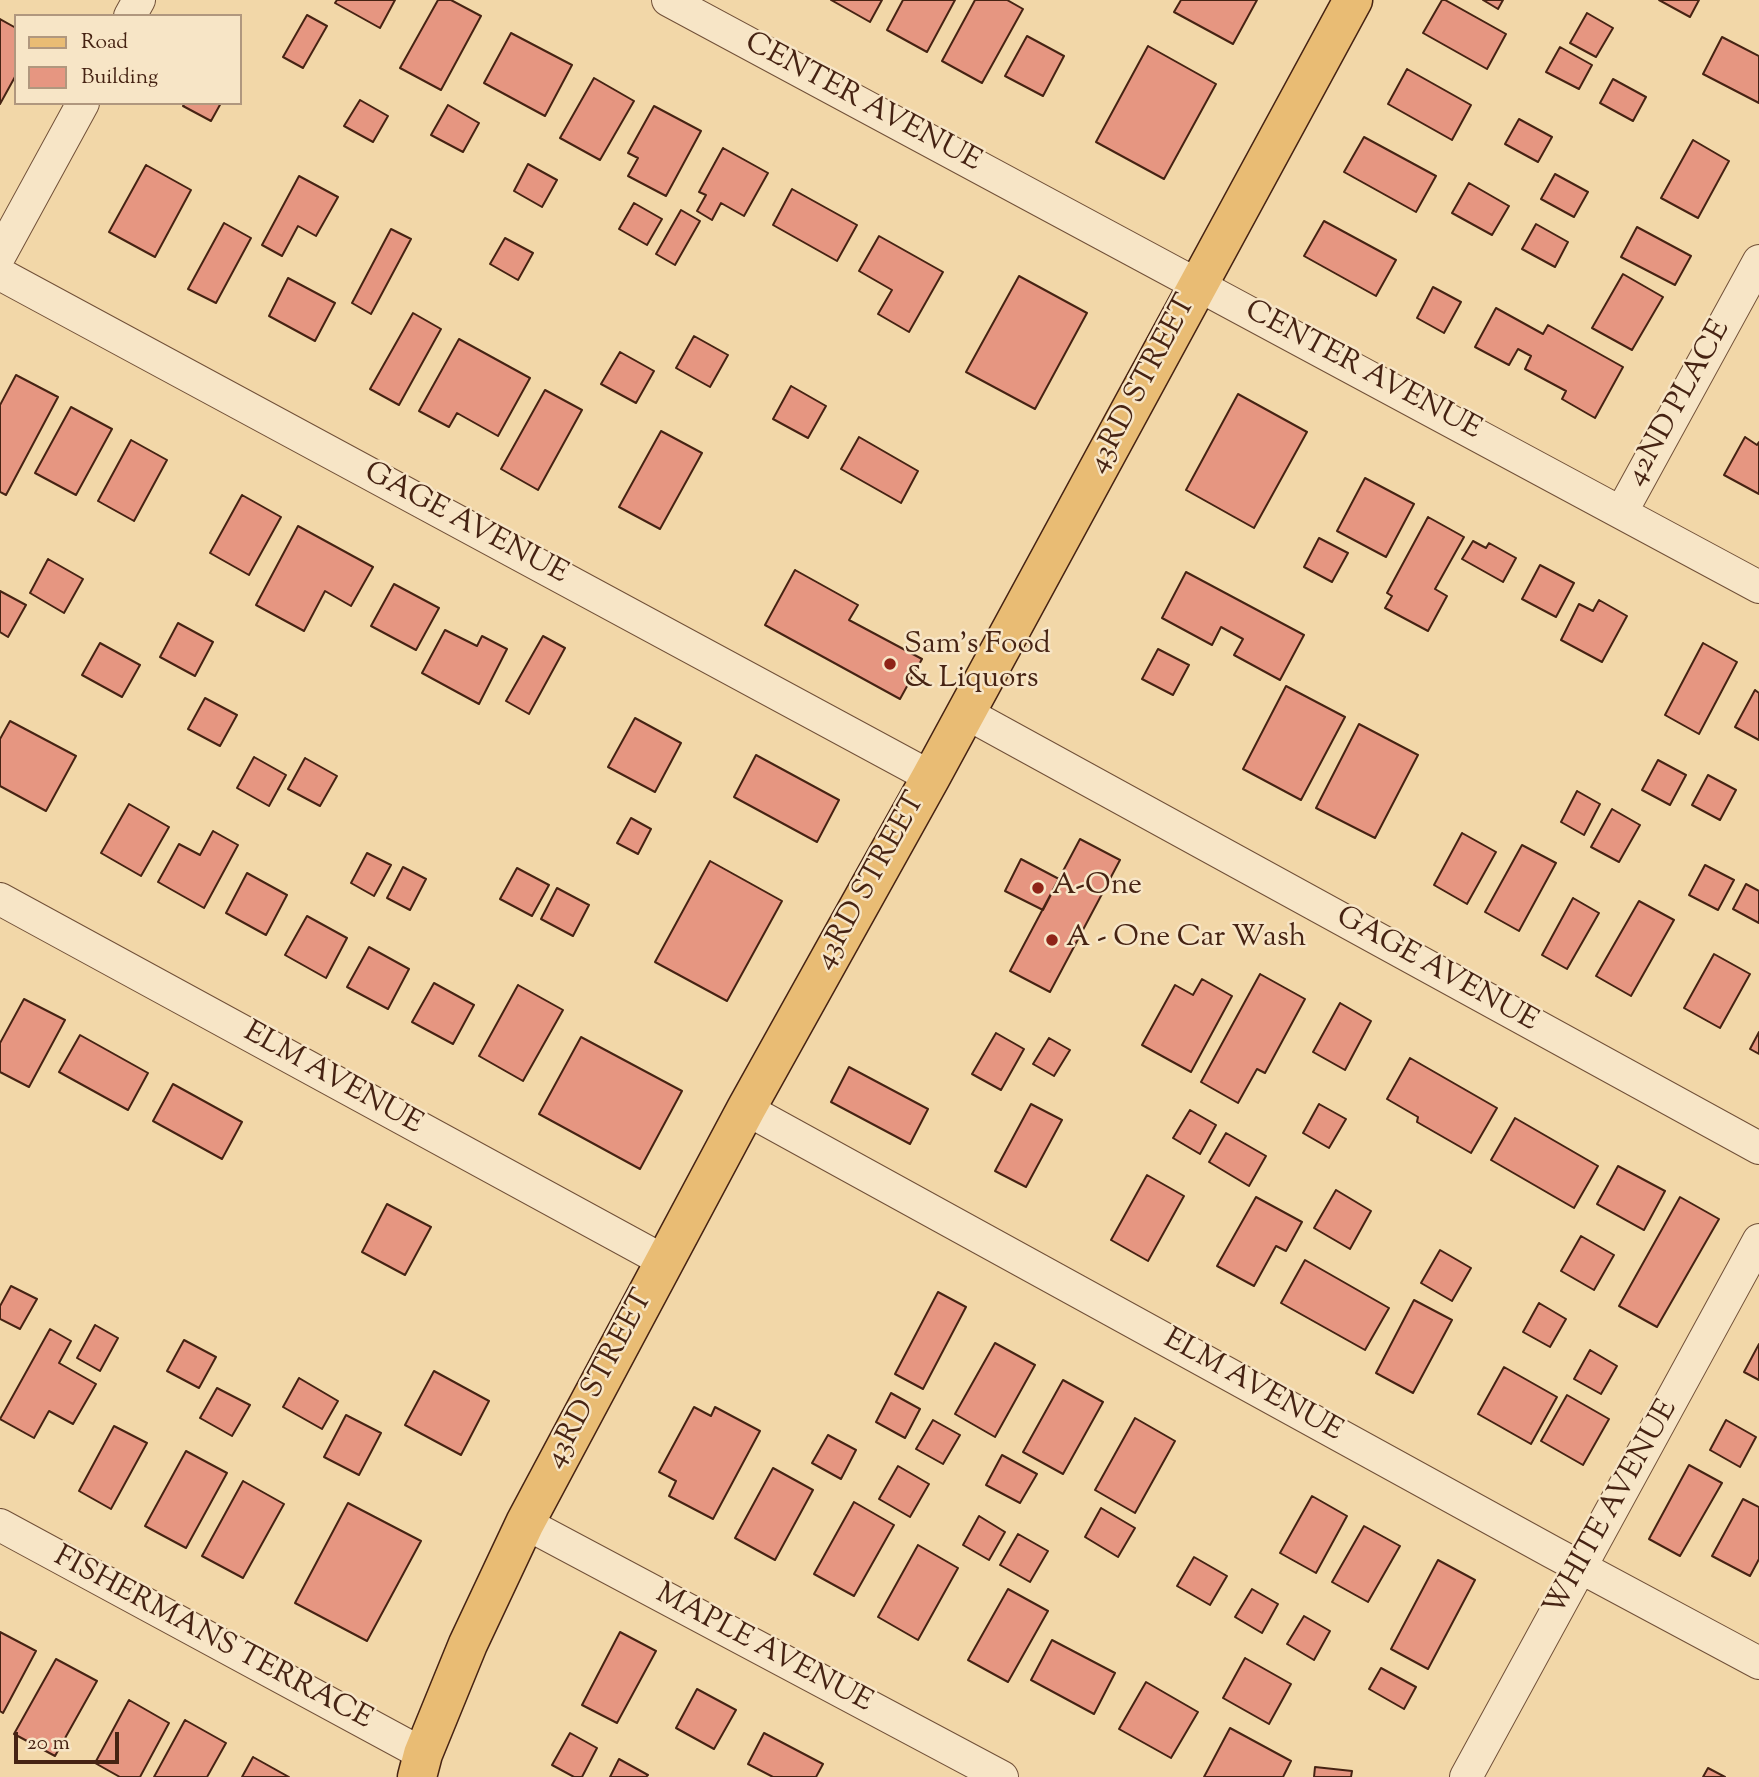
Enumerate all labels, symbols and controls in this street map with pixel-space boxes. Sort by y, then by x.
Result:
legend [14,14,242,105]
street label: CENTER AVENUE [738,27,986,181]
text: Road [81,28,128,58]
text: Building [81,63,158,93]
street label: 43RD STREET [1082,290,1206,480]
street label: CENTER AVENUE [1238,295,1486,449]
street label: 42ND PLACE [1620,315,1740,493]
street label: GAGE AVENUE [357,456,573,594]
place label: Sam's Food & Liquors [904,629,1051,700]
marker: Sam's Food & Liquors [882,656,898,672]
street label: 43RD STREET [809,787,935,977]
place label: A-One [1052,870,1142,906]
marker: A-One [1030,880,1046,896]
street label: GAGE AVENUE [1329,901,1543,1041]
place label: A - One Car Wash [1066,922,1306,958]
marker: A - One Car Wash [1044,932,1060,948]
street label: ELM AVENUE [236,1016,428,1144]
street label: 43RD STREET [539,1285,663,1475]
street label: ELM AVENUE [1156,1323,1348,1451]
street label: WHITE AVENUE [1539,1395,1687,1623]
street label: FISHERMANS TERRACE [47,1541,377,1739]
street label: MAPLE AVENUE [648,1578,878,1722]
scale bar [18,1718,122,1762]
text: 20 m [27,1729,70,1759]

